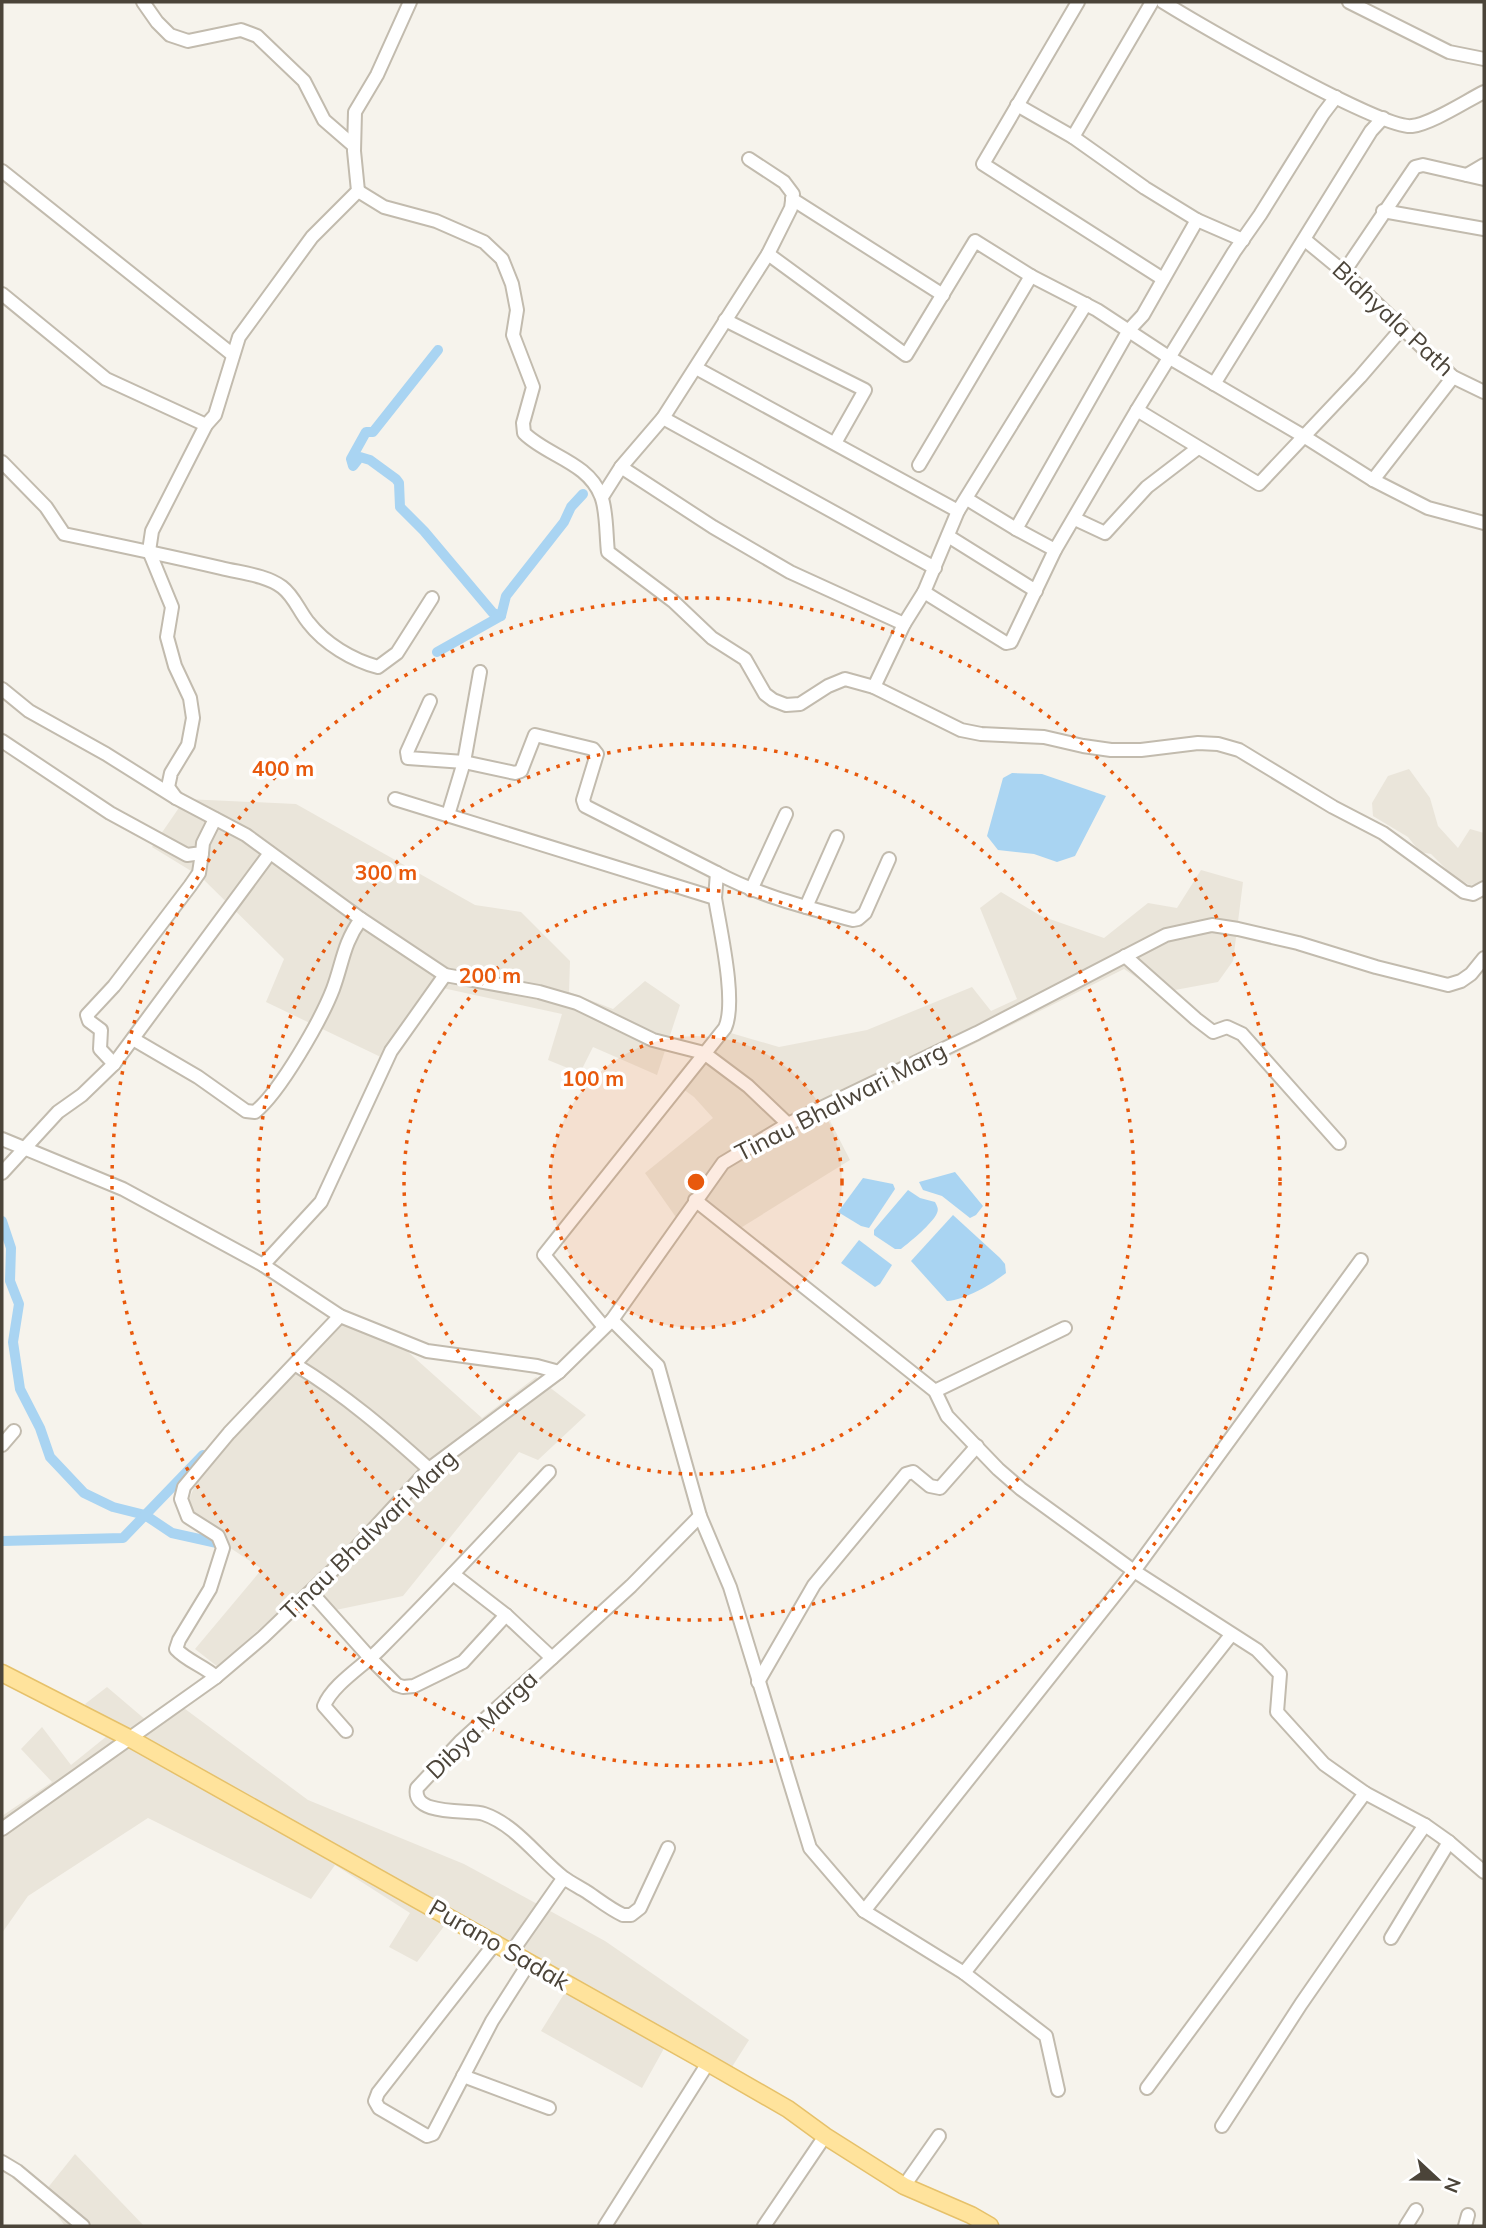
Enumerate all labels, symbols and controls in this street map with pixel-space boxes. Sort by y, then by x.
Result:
street label: Bidhyala Path [1327,254,1461,382]
text: 400 m [252,755,314,781]
text: 300 m [355,859,417,885]
text: 200 m [459,962,521,988]
street label: Tinau Bhalwari Marg [730,1035,951,1167]
text: 100 m [562,1065,624,1091]
centre of rings [684,1170,708,1194]
street label: Tinau Bhalwari Marg [274,1443,463,1626]
street label: Dibya Marga [419,1664,543,1785]
street label: Purano Sadak [424,1892,575,1997]
north arrow [1402,2144,1472,2214]
text: N [1439,2174,1467,2197]

